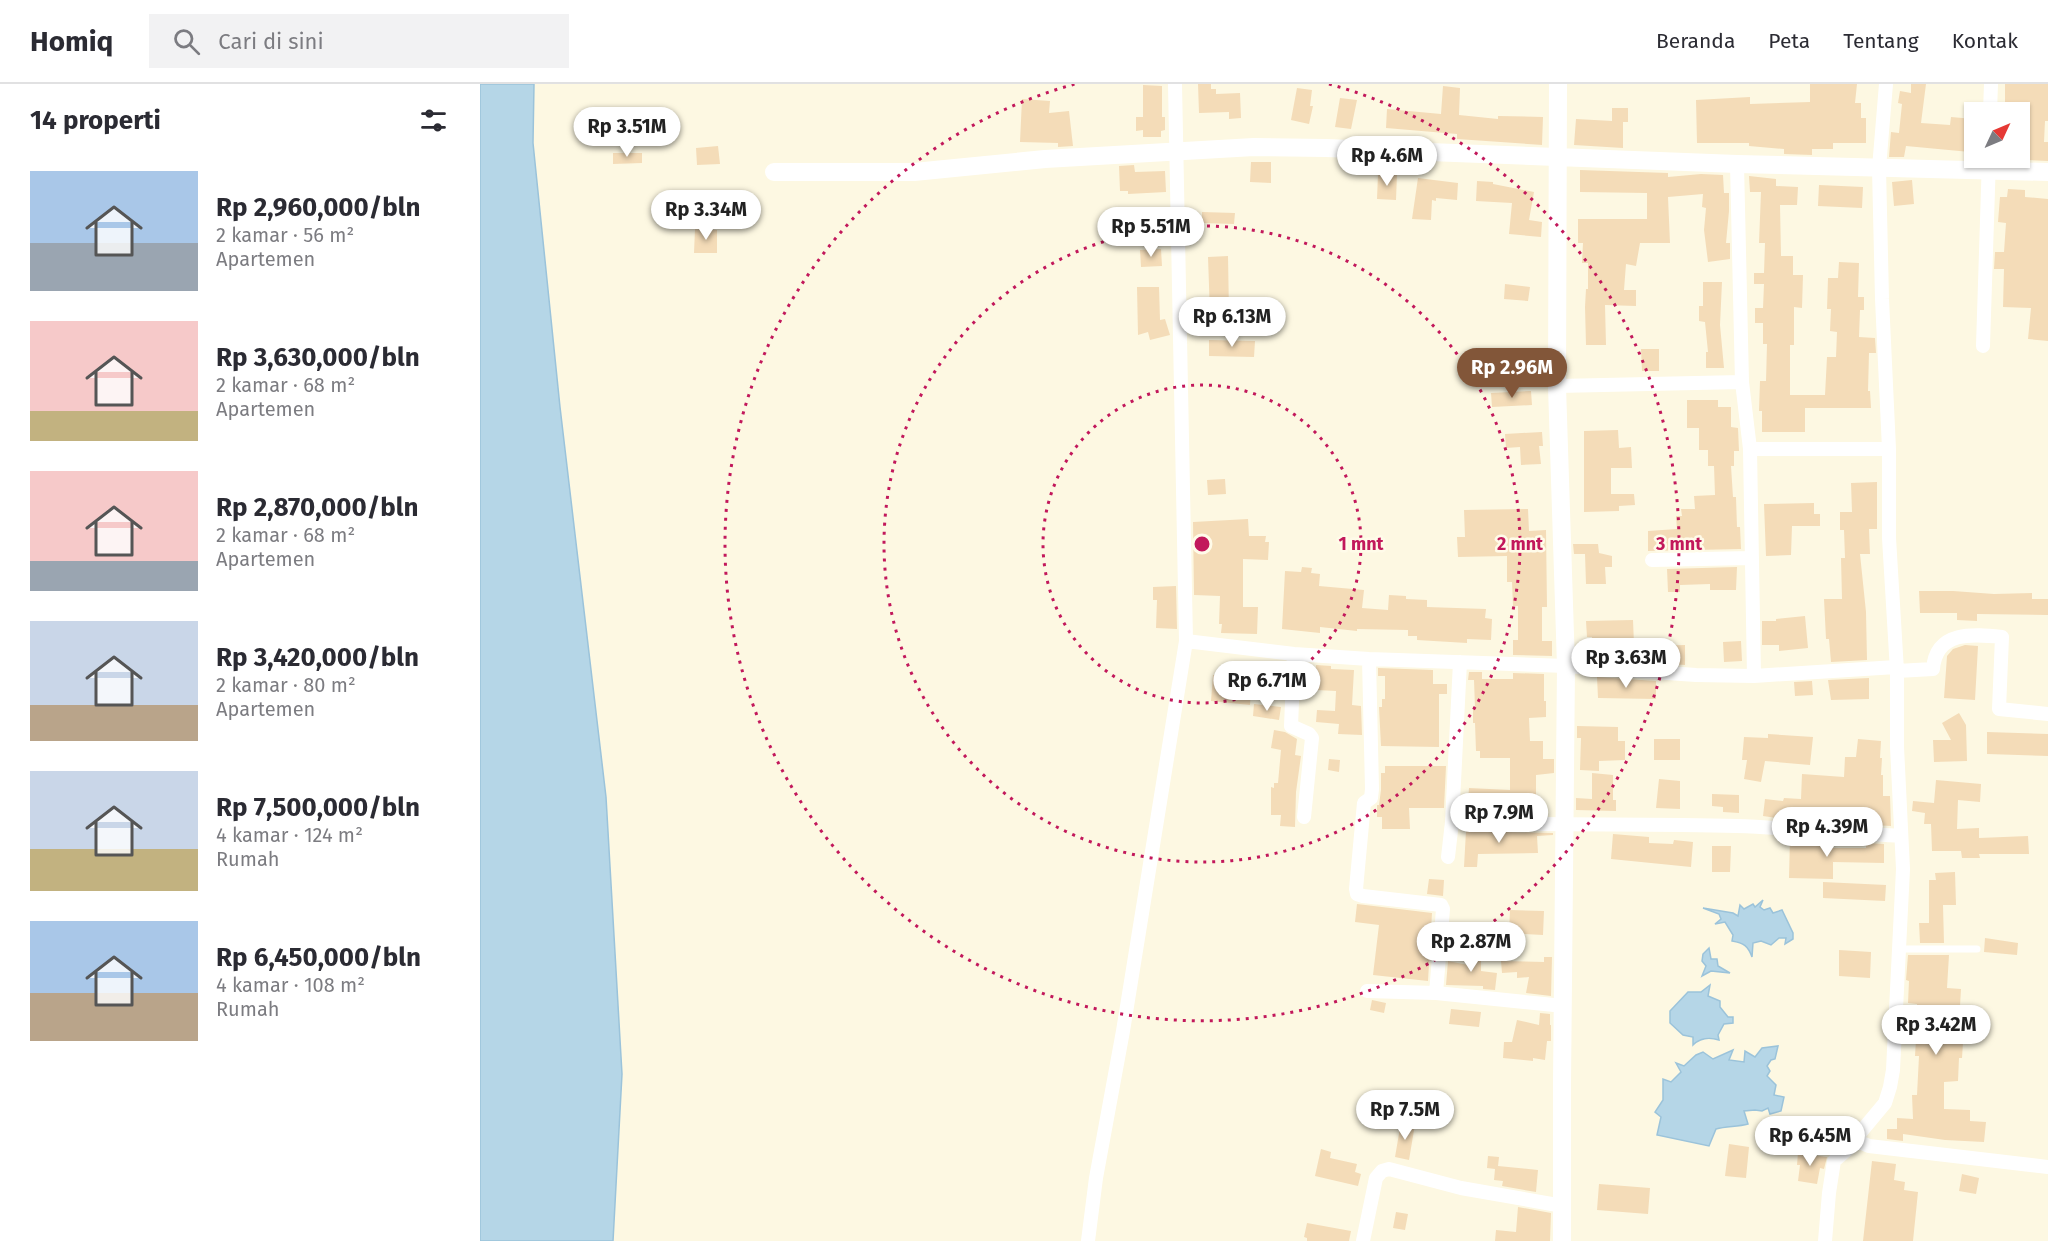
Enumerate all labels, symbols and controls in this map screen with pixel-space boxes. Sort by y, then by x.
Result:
search box [149,14,569,68]
text: Homiq [30,25,113,58]
icon: search [170,25,203,58]
text: Cari di sini [218,28,324,55]
text: Beranda [1656,28,1735,54]
text: Peta [1768,28,1810,54]
text: Tentang [1843,28,1919,54]
text: Kontak [1952,28,2018,54]
north arrow [1964,102,2030,168]
map controls [1964,102,2030,168]
icon: filters [417,104,450,137]
text: 14 properti [30,105,161,136]
pin: Rp 3.51M [565,107,689,158]
text: Rp 3.51M [588,114,667,138]
pin: Rp 4.6M [1332,136,1442,187]
text: Rp 4.6M [1351,143,1423,167]
pin: Rp 3.34M [644,190,768,241]
text: Rp 2,960,000/bln [216,192,421,223]
icon: home [78,195,150,267]
text: Rp 3.34M [665,197,747,221]
pin: Rp 5.51M [1089,207,1213,258]
text: Rp 5.51M [1111,214,1191,238]
text: 2 kamar · 56 m² [216,223,354,247]
text: Apartemen [216,247,315,271]
pin: Rp 6.13M [1170,297,1294,348]
text: Rp 6.13M [1193,304,1271,328]
text: Rp 3,630,000/bln [216,342,420,373]
icon: home [78,345,150,417]
pin: Rp 2.96M [1450,348,1574,399]
text: Rp 2.96M [1471,355,1553,379]
text: 2 kamar · 68 m² [216,373,355,397]
text: Apartemen [216,397,315,421]
text: Rp 2,870,000/bln [216,492,419,523]
icon: home [78,495,150,567]
text: 2 kamar · 68 m² [216,523,355,547]
text: 1 mnt [1338,533,1385,555]
text: 2 mnt [1497,533,1544,555]
text: 3 mnt [1655,533,1703,555]
centre of rings [1192,534,1212,554]
text: Apartemen [216,547,315,571]
pin: Rp 3.63M [1564,638,1688,689]
text: Rp 3,420,000/bln [216,642,419,673]
icon: home [78,645,150,717]
text: Rp 3.63M [1585,645,1667,669]
pin: Rp 6.71M [1205,661,1329,712]
text: Rp 6.71M [1227,668,1307,692]
text: 2 kamar · 80 m² [216,673,356,697]
text: Apartemen [216,697,315,721]
text: Rp 7,500,000/bln [216,792,420,823]
pin: Rp 7.9M [1444,793,1554,844]
icon: home [78,795,150,867]
text: Rp 7.9M [1464,800,1534,824]
pin: Rp 4.39M [1765,807,1889,858]
text: Rp 4.39M [1786,814,1868,838]
text: 4 kamar · 124 m² [216,823,363,847]
text: Rumah [216,847,279,871]
pin: Rp 2.87M [1409,922,1533,973]
text: Rp 2.87M [1431,929,1511,953]
text: Rp 6,450,000/bln [216,942,421,973]
icon: home [78,945,150,1017]
text: 4 kamar · 108 m² [216,973,365,997]
text: Rumah [216,997,279,1021]
pin: Rp 3.42M [1874,1005,1998,1056]
text: Rp 3.42M [1896,1012,1976,1036]
pin: Rp 7.5M [1350,1090,1460,1141]
text: Rp 7.5M [1370,1097,1440,1121]
pin: Rp 6.45M [1748,1116,1872,1167]
text: Rp 6.45M [1769,1123,1851,1147]

